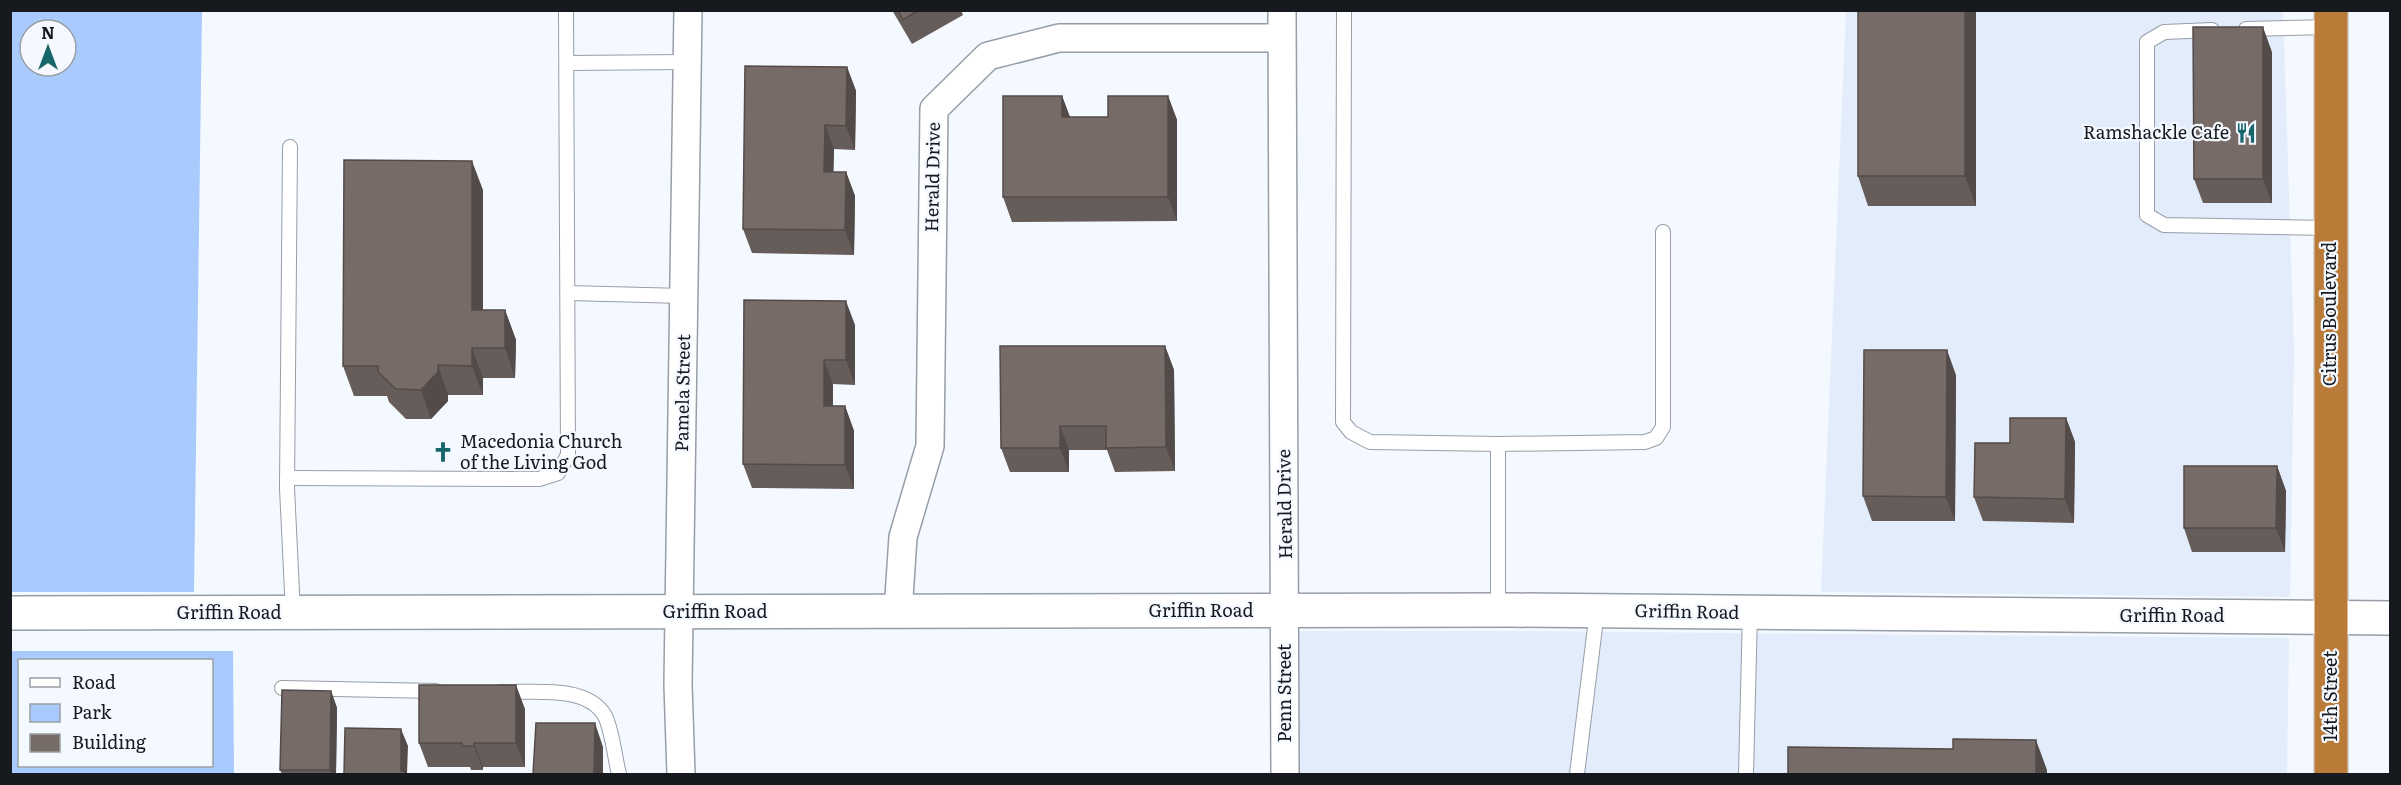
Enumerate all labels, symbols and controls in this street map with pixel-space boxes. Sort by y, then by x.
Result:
north arrow [18,18,78,78]
text: N [41,20,55,44]
place label: Ramshackle Cafe [2083,118,2229,145]
restaurant icon: Ramshackle Cafe [2234,121,2258,145]
street label: Herald Drive [917,122,946,232]
street label: Citrus Boulevard [2315,242,2342,386]
street label: Pamela Street [667,333,696,452]
place label: Macedonia Church of the Living God [460,427,622,475]
church icon: Macedonia Church of the Living God [431,440,455,464]
street label: Herald Drive [1269,449,1298,559]
street label: Griffin Road [1149,596,1253,623]
street label: Griffin Road [1634,596,1740,625]
street label: Griffin Road [663,597,767,624]
street label: Griffin Road [177,598,281,625]
street label: Griffin Road [2120,601,2224,628]
street label: Penn Street [1270,643,1297,742]
street label: 14th Street [2316,650,2343,741]
legend [18,659,213,767]
text: Road [72,668,116,695]
text: Park [72,698,113,725]
text: Building [72,728,147,755]

